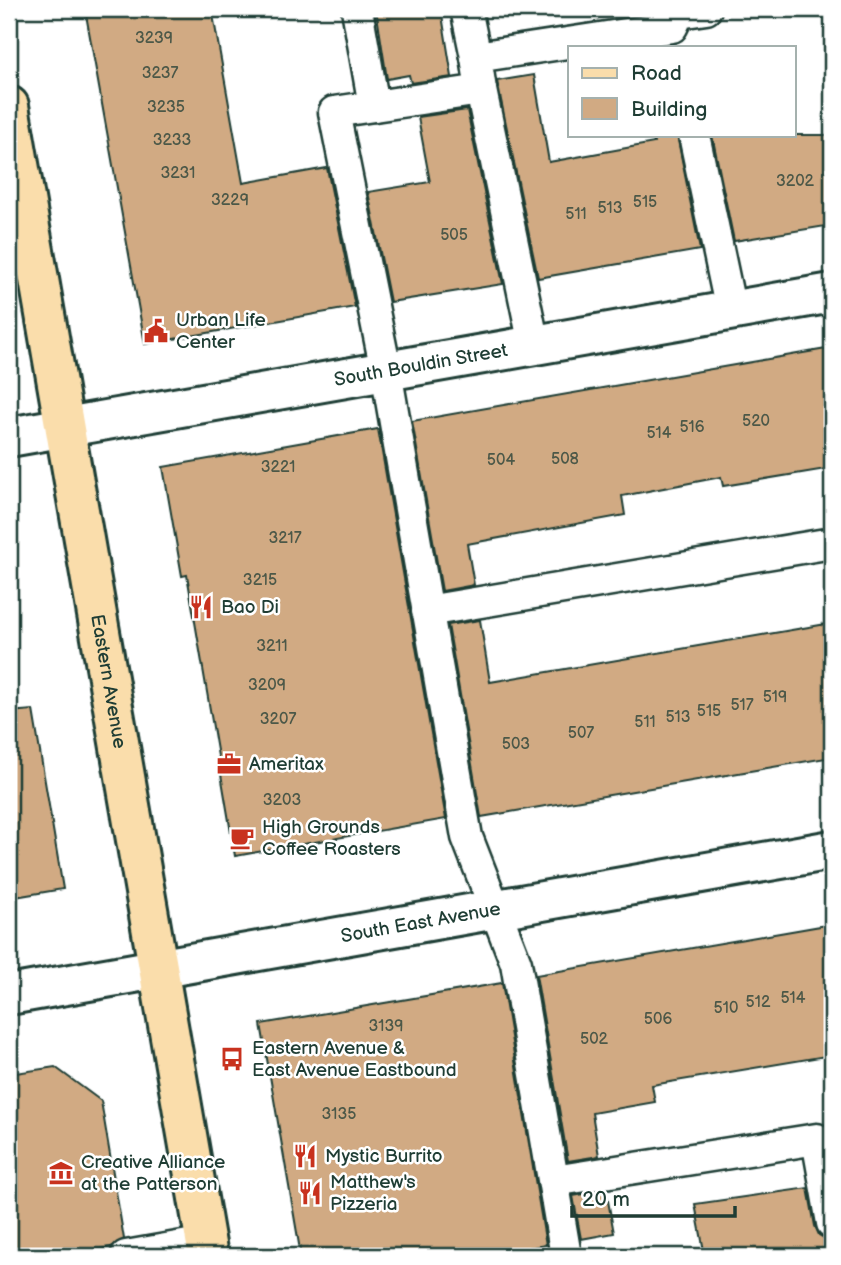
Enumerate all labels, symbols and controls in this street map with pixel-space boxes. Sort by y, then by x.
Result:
house number: 3239 [135,29,173,48]
legend [568,46,796,136]
text: Road [631,61,682,86]
house number: 3237 [142,64,178,83]
text: Building [631,97,707,122]
house number: 3235 [147,98,185,117]
house number: 3233 [153,131,191,150]
house number: 3231 [161,164,196,183]
house number: 3202 [776,172,815,191]
house number: 3229 [211,191,249,210]
house number: 515 [633,193,657,212]
house number: 513 [597,199,623,218]
house number: 511 [565,205,587,224]
house number: 505 [440,226,468,245]
place label: Urban Life Center [176,309,266,354]
public building icon: Urban Life Center [142,317,170,345]
street label: South Bouldin Street [332,338,509,391]
house number: 520 [742,412,770,431]
house number: 516 [679,418,705,437]
house number: 514 [646,424,672,443]
house number: 508 [551,450,579,469]
house number: 504 [487,451,515,470]
house number: 3221 [261,458,295,477]
house number: 3217 [268,529,302,548]
house number: 3215 [243,571,277,590]
restaurant icon: Bao Di [187,593,215,621]
place label: Bao Di [221,596,279,619]
street label: Eastern Avenue [86,613,131,750]
house number: 3211 [256,637,288,656]
house number: 3209 [248,676,286,695]
house number: 519 [763,688,787,707]
house number: 517 [730,696,754,715]
house number: 515 [697,702,721,721]
house number: 513 [665,708,691,727]
house number: 3207 [260,710,296,729]
house number: 511 [634,713,656,732]
house number: 507 [568,724,594,743]
house number: 503 [502,735,530,754]
office icon: Ameritax [215,750,243,778]
place label: Ameritax [249,753,324,776]
house number: 3203 [263,791,301,810]
place label: High Grounds Coffee Roasters [262,816,401,861]
cafe icon: High Grounds Coffee Roasters [228,824,256,852]
street label: South East Avenue [339,897,502,948]
house number: 514 [780,989,806,1008]
house number: 512 [746,993,771,1012]
house number: 510 [714,999,738,1018]
house number: 506 [644,1010,672,1029]
house number: 3139 [368,1017,404,1036]
house number: 502 [580,1030,609,1049]
place label: Eastern Avenue & East Avenue Eastbound [252,1037,457,1082]
bus stop icon: Eastern Avenue & East Avenue Eastbound [218,1045,246,1073]
house number: 3135 [321,1105,357,1124]
restaurant icon: Mystic Burrito [291,1142,319,1170]
place label: Mystic Burrito [325,1145,443,1168]
place label: Creative Alliance at the Patterson [81,1151,225,1196]
museum icon: Creative Alliance at the Patterson [47,1159,75,1187]
place label: Matthew's Pizzeria [330,1171,416,1216]
scale bar [572,1174,734,1218]
restaurant icon: Matthew's Pizzeria [296,1179,324,1207]
text: 20 m [582,1187,630,1212]

